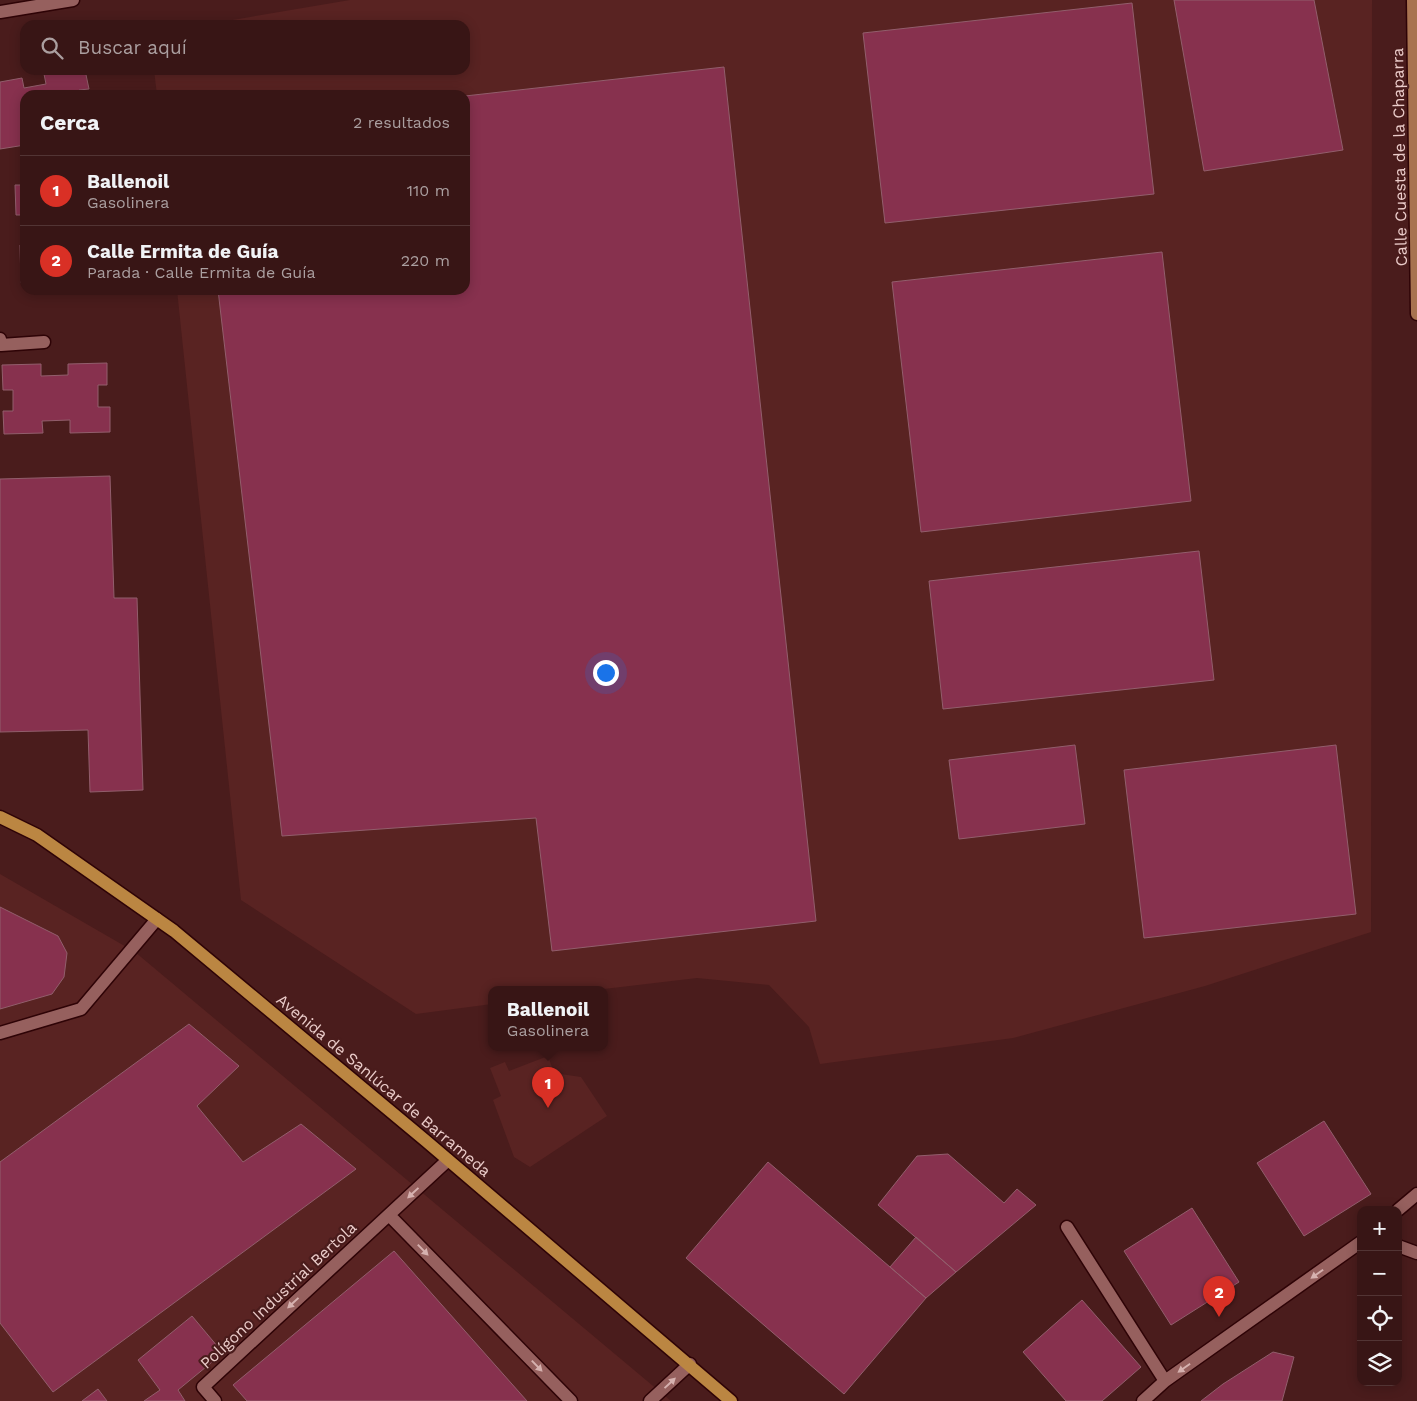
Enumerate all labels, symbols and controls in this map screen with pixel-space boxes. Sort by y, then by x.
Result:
search box [20,20,470,75]
icon: search [38,34,66,62]
text: Buscar aquí [78,36,187,59]
street label: Calle Cuesta de la Chaparra [1388,48,1411,266]
text: Cerca [40,110,99,135]
text: 2 resultados [353,113,450,132]
text: Ballenoil [87,170,169,193]
text: 1 [53,181,59,200]
text: 110 m [407,181,450,200]
text: Gasolinera [87,193,169,212]
text: Calle Ermita de Guía [87,240,278,263]
text: 2 [51,251,61,270]
text: 220 m [401,251,450,270]
text: Parada · Calle Ermita de Guía [87,263,316,282]
your location [593,660,619,686]
popup [488,986,608,1051]
street label: Avenida de Sanlúcar de Barrameda [273,990,495,1181]
text: Ballenoil [507,998,589,1021]
text: Gasolinera [507,1021,589,1040]
pin: 1 [532,1067,564,1108]
one-way arrow [407,1187,419,1199]
map controls [1357,1206,1402,1386]
button: + [1357,1206,1402,1251]
street label: Polígono Industrial Bertola [196,1218,360,1373]
one-way arrow [417,1243,429,1255]
button: − [1357,1251,1402,1296]
one-way arrow [1310,1269,1323,1279]
pin: 2 [1203,1276,1235,1317]
button: locate [1357,1296,1402,1341]
one-way arrow [287,1297,299,1309]
button: layers [1357,1341,1402,1386]
one-way arrow [531,1360,543,1372]
one-way arrow [1177,1363,1191,1373]
one-way arrow [664,1377,676,1389]

